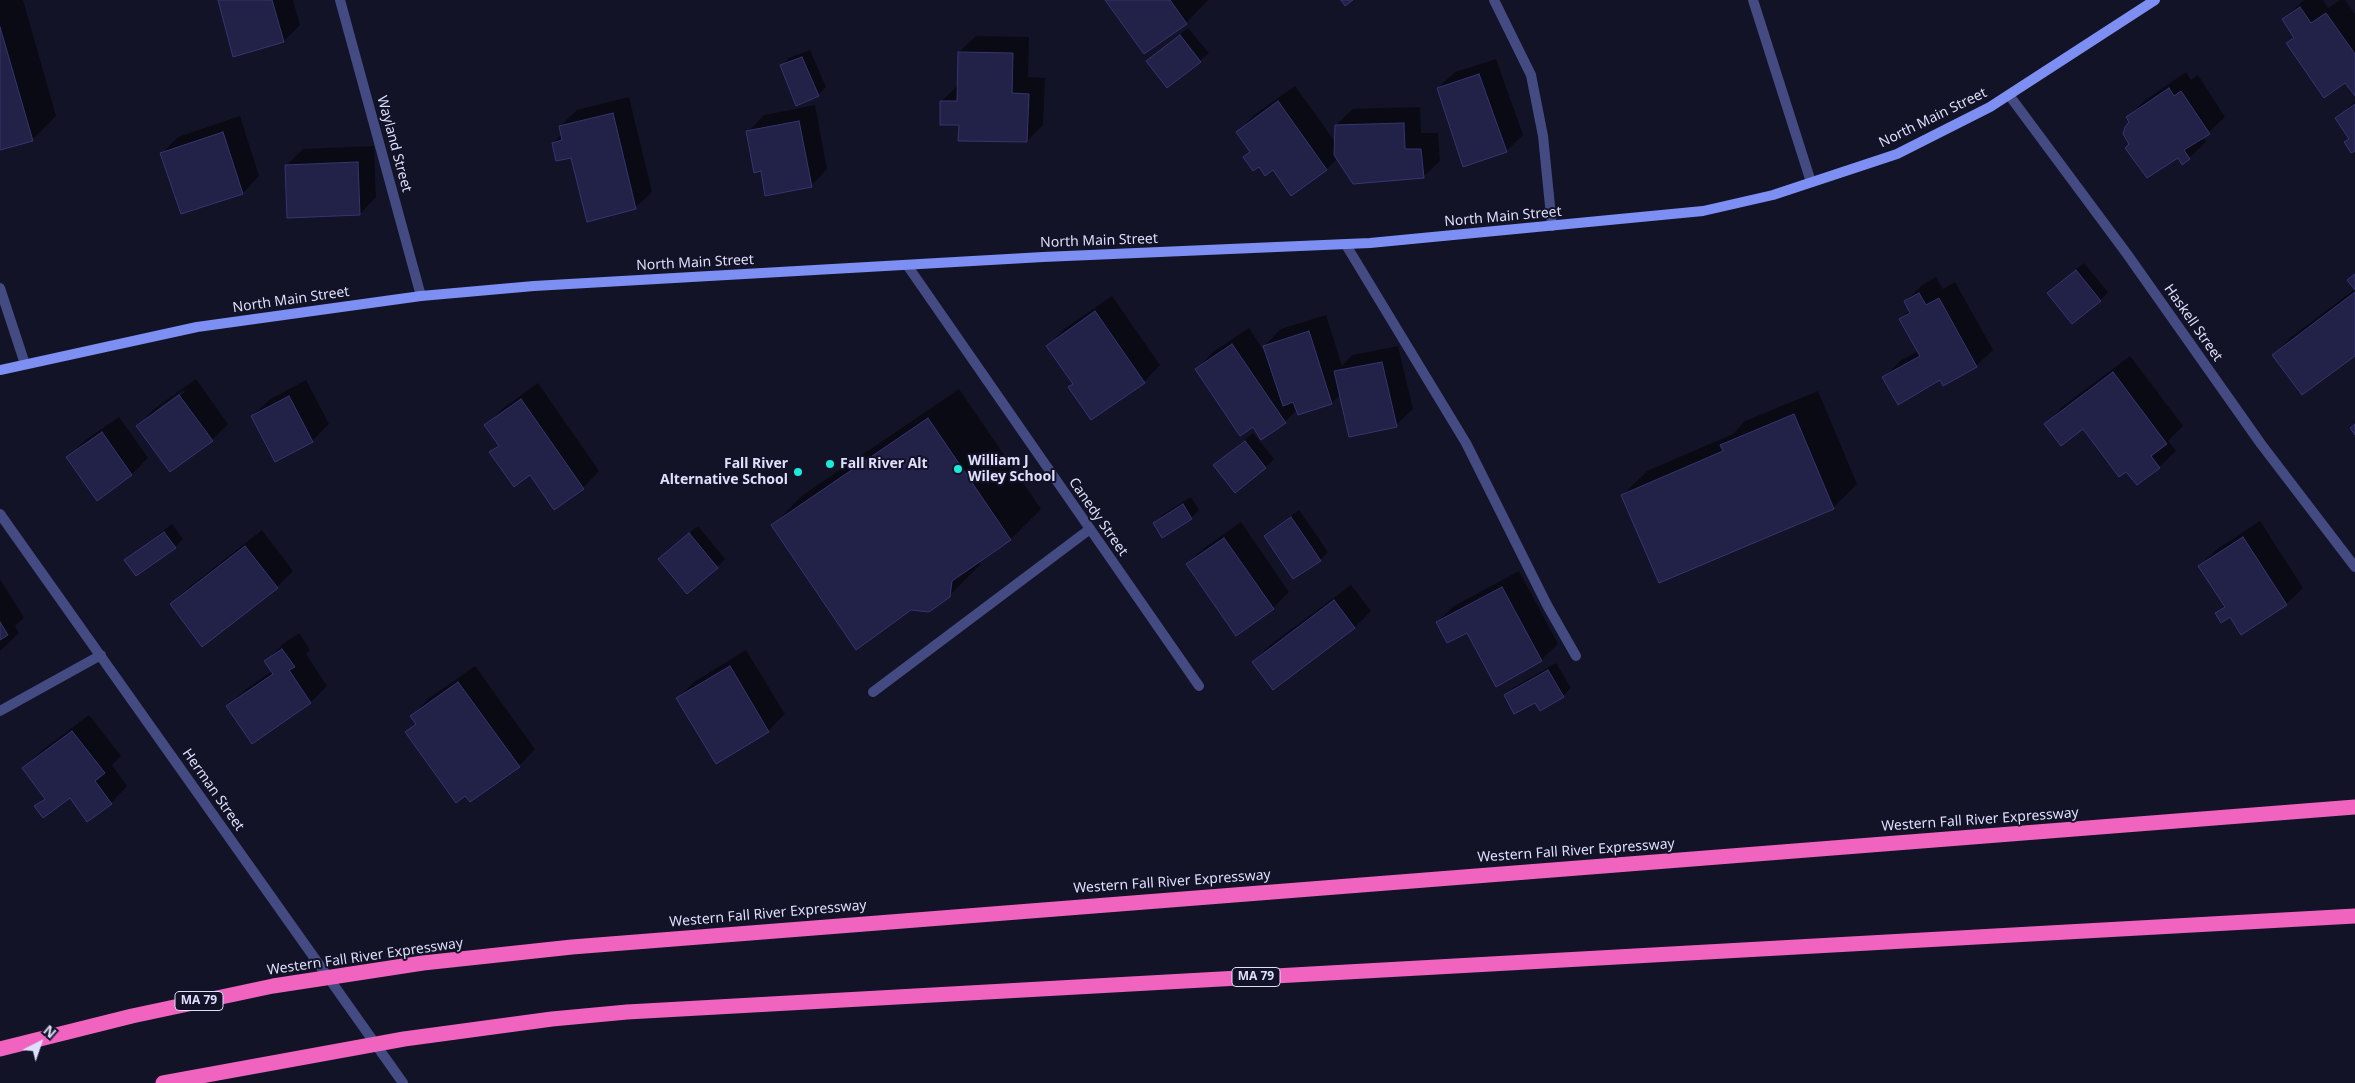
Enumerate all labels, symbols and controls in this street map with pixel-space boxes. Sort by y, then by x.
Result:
street label: North Main Street [1876,85,1990,151]
street label: Wayland Street [373,94,415,194]
street label: North Main Street [1444,203,1562,231]
street label: North Main Street [1040,231,1158,251]
street label: North Main Street [636,252,754,274]
street label: Haskell Street [2160,281,2226,365]
street label: North Main Street [232,283,350,317]
place label: William J Wiley School [968,453,1055,486]
place label: Fall River Alternative School [660,456,788,488]
place label: Fall River Alt [840,456,928,472]
marker: Fall River Alt [824,458,836,470]
marker: William J Wiley School [952,463,964,475]
marker: Fall River Alternative School [792,466,804,478]
street label: Canedy Street [1065,475,1131,559]
street label: Herman Street [178,746,248,834]
street label: Western Fall River Expressway [1881,805,2079,835]
street label: Western Fall River Expressway [1477,836,1675,866]
street label: Western Fall River Expressway [1073,867,1271,897]
street label: Western Fall River Expressway [669,897,867,931]
street label: Western Fall River Expressway [266,935,464,979]
road number: MA 79 [1232,968,1280,986]
road number: MA 79 [175,991,223,1010]
north arrow [15,1018,65,1068]
text: N [40,1020,61,1042]

